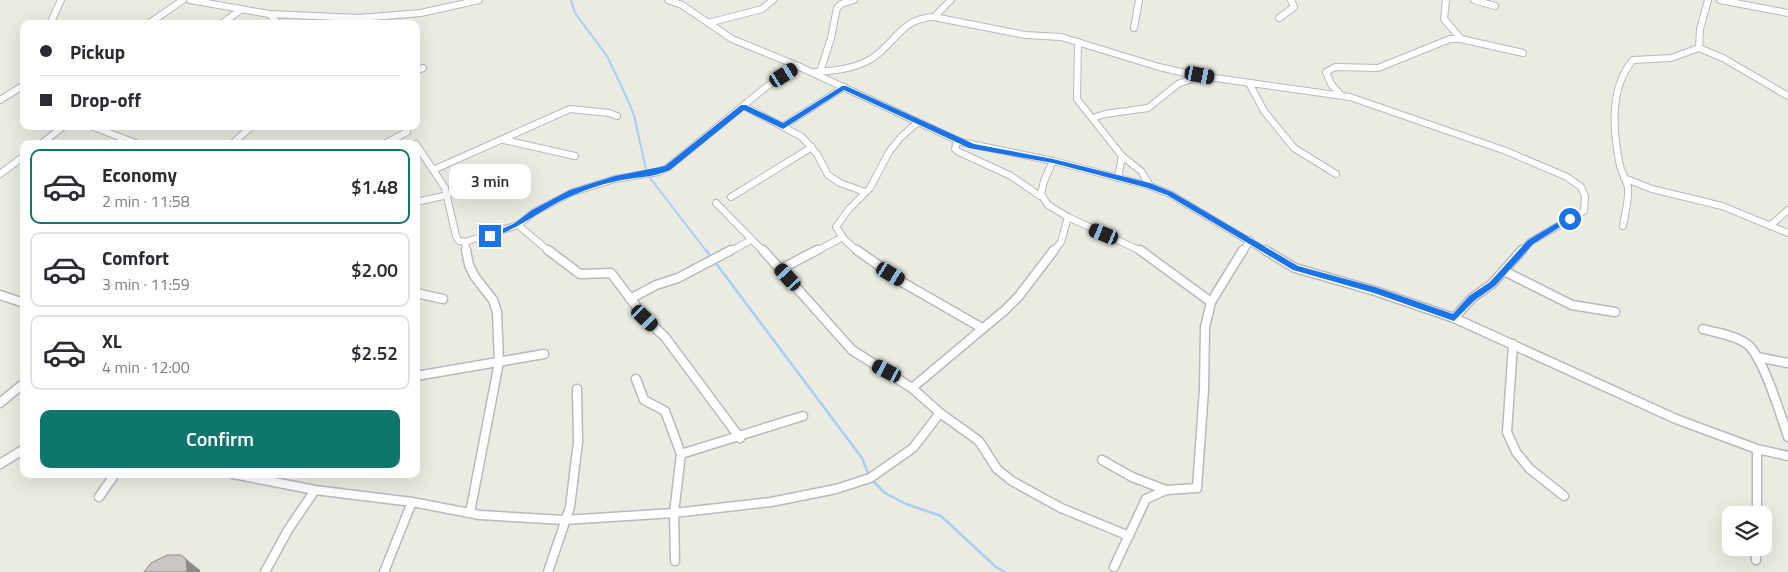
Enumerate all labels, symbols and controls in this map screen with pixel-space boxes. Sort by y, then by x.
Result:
text: Pickup [70,37,125,66]
car [767,61,800,89]
car [1183,65,1216,85]
text: Drop-off [70,85,141,114]
text: Economy [102,160,177,189]
icon: car [42,164,87,209]
callout: 3 min [449,164,531,198]
text: 3 min [471,169,509,193]
text: $1.48 [351,172,398,201]
text: 2 min · 11:58 [102,189,190,213]
route start [1559,208,1581,230]
car [1087,221,1120,247]
route end [479,225,501,247]
text: Comfort [102,243,169,272]
icon: car [42,247,87,292]
text: $2.00 [351,255,398,284]
car [874,260,907,288]
car [772,261,803,293]
text: 3 min · 11:59 [102,272,190,296]
car [628,302,661,334]
text: XL [102,326,122,355]
icon: car [42,330,87,375]
text: $2.52 [351,338,398,367]
text: 4 min · 12:00 [102,355,190,379]
car [870,358,903,384]
button: Confirm [40,410,400,468]
map controls [1722,506,1772,556]
button: layers [1722,506,1772,556]

